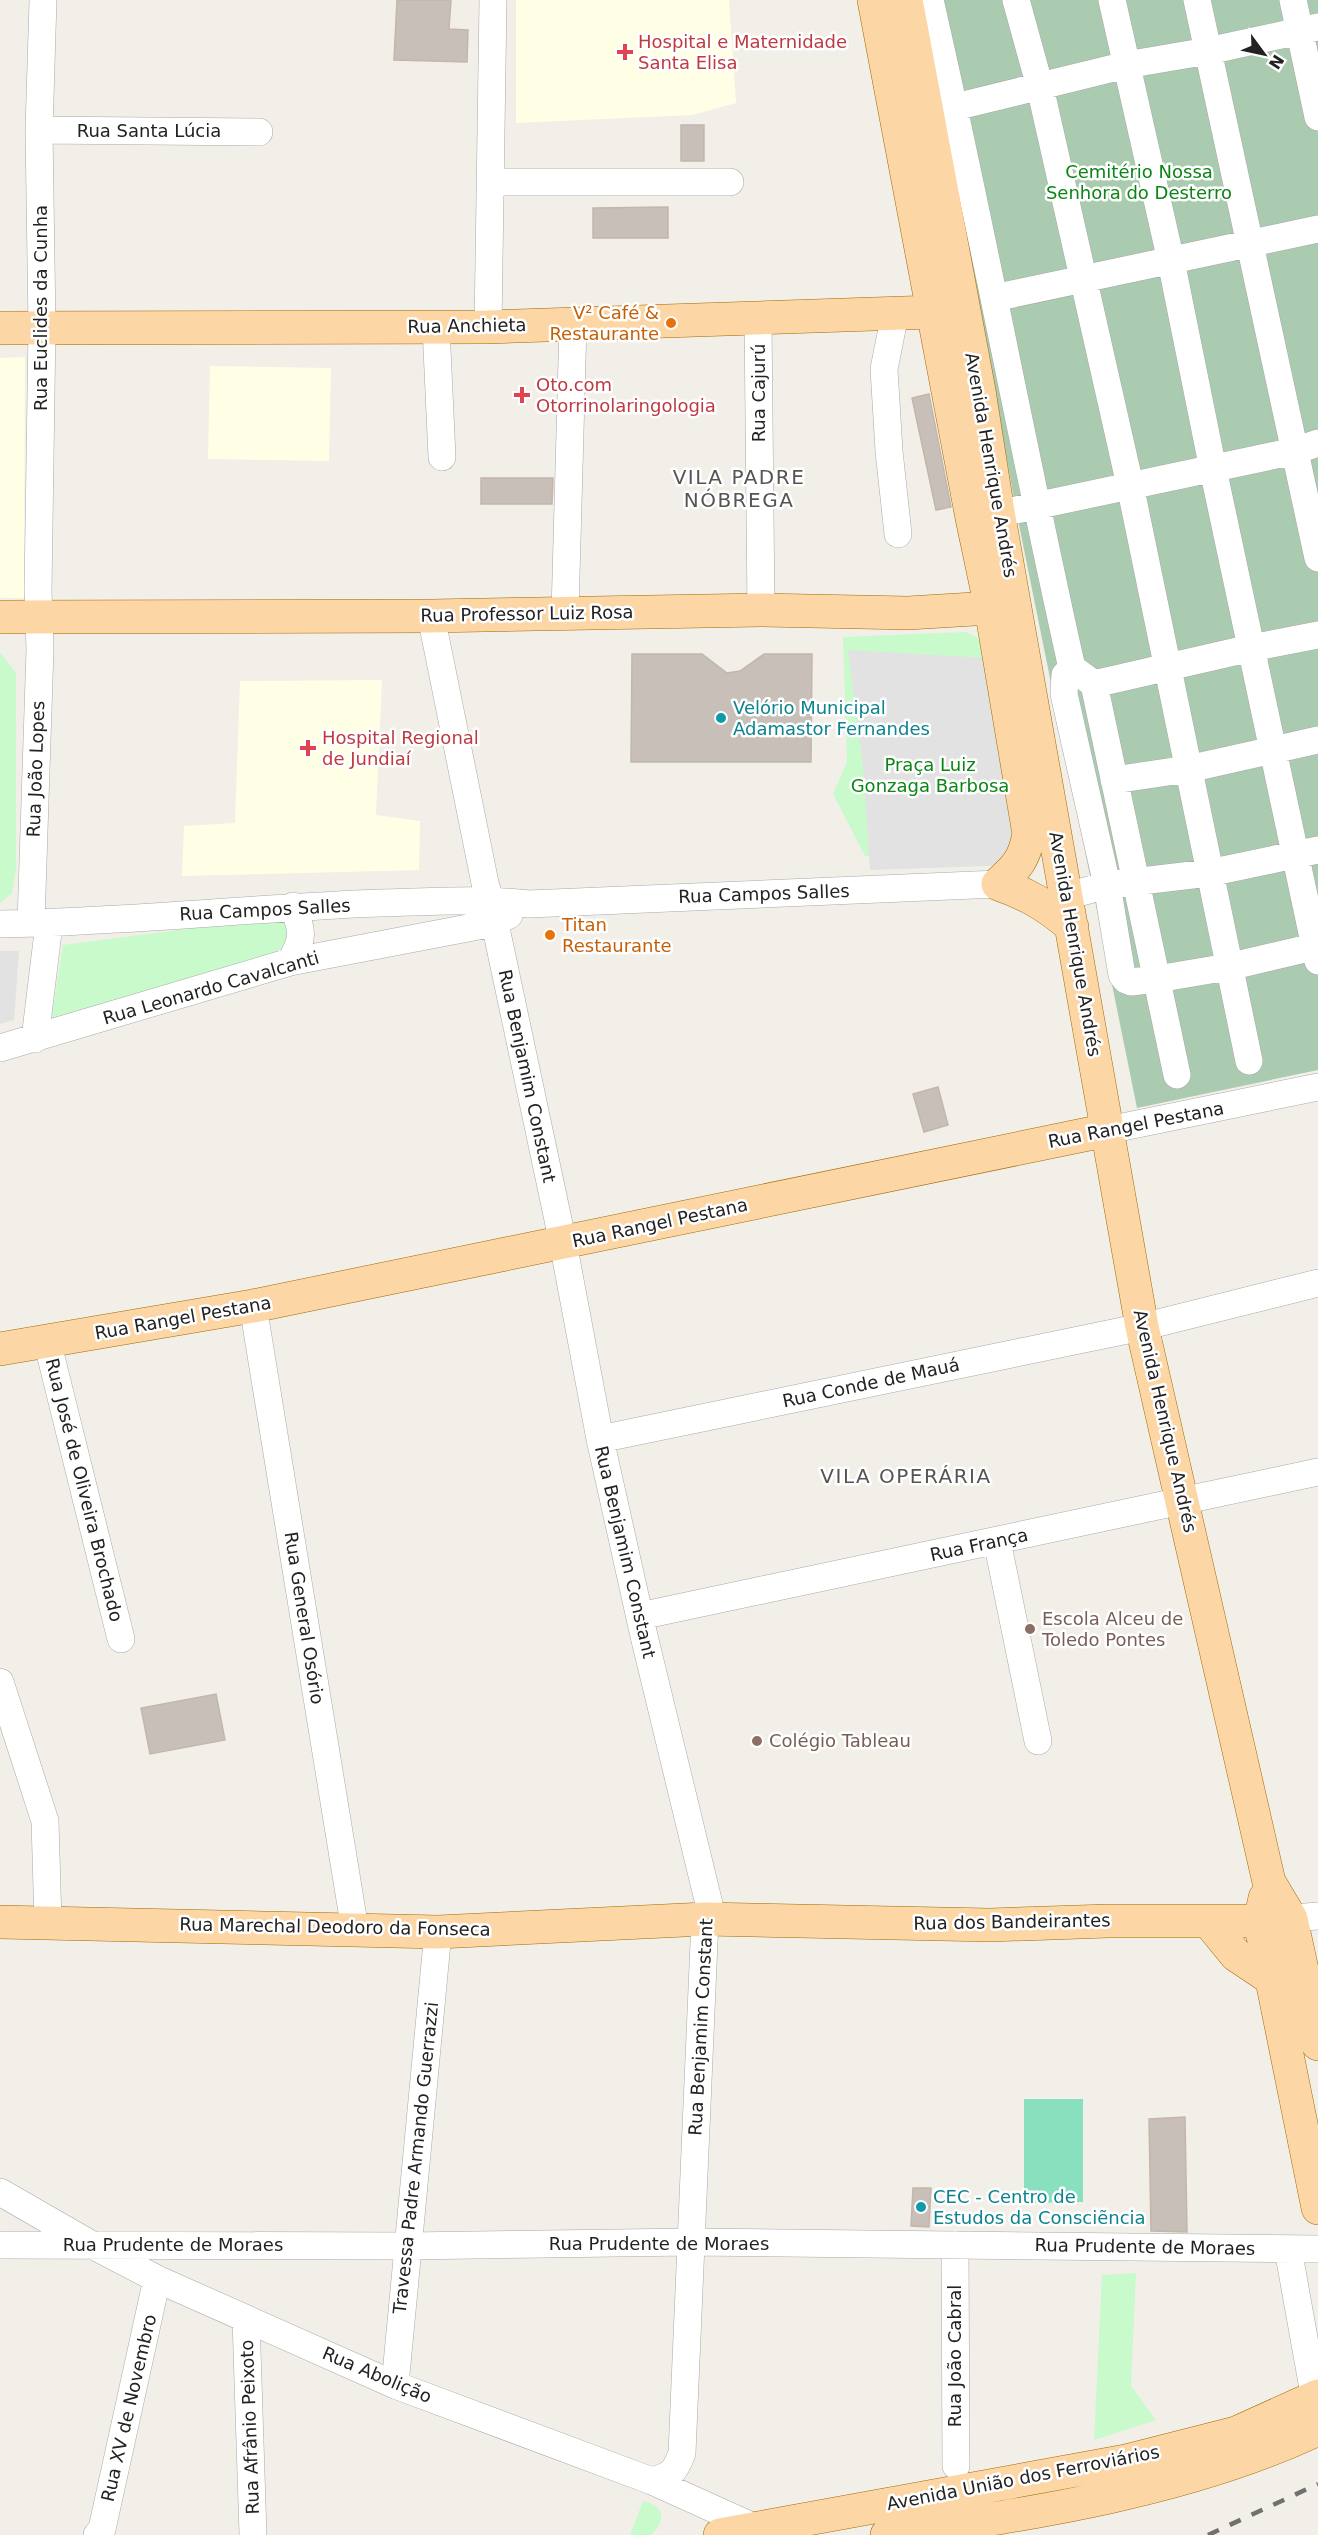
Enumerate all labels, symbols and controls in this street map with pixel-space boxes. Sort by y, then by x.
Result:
north arrow [1234,24,1294,84]
place label: Hospital e Maternidade Santa Elisa [638,31,847,73]
marker: Hospital e Maternidade Santa Elisa [616,43,634,61]
text: N [1265,51,1288,73]
street label: Rua Santa Lúcia [77,120,221,141]
park label: Cemitério Nossa Senhora do Desterro [1046,161,1232,203]
street label: Rua Euclides da Cunha [30,205,51,411]
place label: V² Café & Restaurante [549,302,659,344]
street label: Rua Anchieta [407,314,527,337]
marker: V² Café & Restaurante [664,316,678,330]
street label: Rua Cajurú [748,344,769,442]
street label: Avenida Henrique Andrés [961,351,1022,579]
place label: Oto.com Otorrinolaringologia [536,374,716,416]
marker: Oto.com Otorrinolaringologia [513,386,531,404]
district label: VILA PADRE NÓBREGA [673,465,805,512]
street label: Rua Professor Luiz Rosa [420,601,634,626]
place label: Velório Municipal Adamastor Fernandes [733,697,930,739]
street label: Rua João Lopes [23,700,48,838]
marker: Velório Municipal Adamastor Fernandes [714,711,728,725]
place label: Hospital Regional de Jundiaí [322,727,479,769]
marker: Hospital Regional de Jundiaí [299,739,317,757]
park label: Praça Luiz Gonzaga Barbosa [851,754,1009,796]
street label: Avenida Henrique Andrés [1045,830,1106,1058]
street label: Rua Campos Salles [678,880,850,907]
street label: Rua Campos Salles [179,895,351,924]
place label: Titan Restaurante [561,914,672,956]
marker: Titan Restaurante [543,928,557,942]
street label: Rua Leonardo Cavalcanti [100,947,321,1028]
street label: Rua Benjamim Constant [495,967,560,1184]
street label: Rua Rangel Pestana [1046,1097,1226,1152]
street label: Rua Rangel Pestana [570,1194,750,1251]
street label: Rua Rangel Pestana [93,1292,273,1343]
street label: Avenida Henrique Andrés [1130,1307,1201,1534]
street label: Rua Conde de Mauá [781,1353,961,1412]
street label: Rua José de Oliveira Brochado [42,1356,127,1624]
street label: Rua Benjamim Constant [591,1444,660,1660]
district label: VILA OPERÁRIA [820,1464,992,1488]
street label: Rua França [928,1524,1030,1565]
street label: Rua General Osório [280,1530,329,1706]
place label: Escola Alceu de Toledo Pontes [1041,1608,1183,1650]
marker: Escola Alceu de Toledo Pontes [1023,1622,1037,1636]
place label: Colégio Tableau [769,1730,911,1751]
marker: Colégio Tableau [750,1734,764,1748]
street label: Rua dos Bandeirantes [913,1909,1111,1934]
street label: Rua Marechal Deodoro da Fonseca [179,1913,491,1940]
street label: Rua Benjamim Constant [684,1918,717,2136]
street label: Travessa Padre Armando Guerrazzi [389,2001,442,2316]
place label: CEC - Centro de Estudos da Consciẽncia [933,2186,1146,2228]
marker: CEC - Centro de Estudos da Consciẽncia [914,2200,928,2214]
street label: Rua Prudente de Moraes [549,2233,769,2254]
street label: Rua Prudente de Moraes [63,2234,283,2255]
street label: Rua Prudente de Moraes [1035,2234,1255,2259]
street label: Rua João Cabral [944,2285,965,2427]
street label: Rua XV de Novembro [97,2312,160,2504]
street label: Rua Afrânio Peixoto [236,2339,263,2515]
street label: Rua Abolição [319,2342,435,2407]
street label: Avenida União dos Ferroviários [885,2441,1161,2514]

